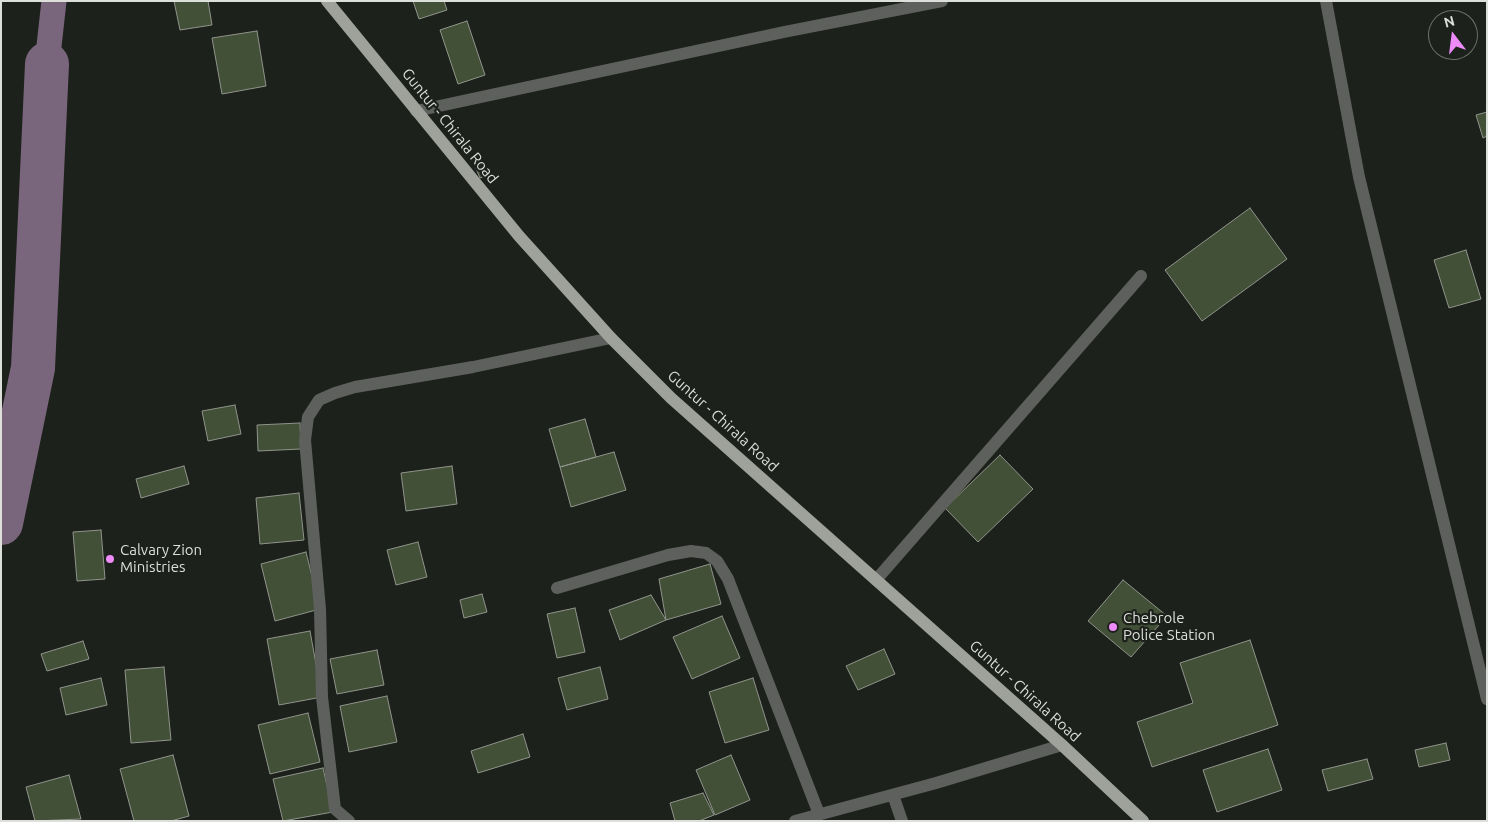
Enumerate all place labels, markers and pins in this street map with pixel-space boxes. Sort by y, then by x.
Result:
place label: Calvary Zion Ministries [120,541,202,576]
marker: Calvary Zion Ministries [104,553,116,565]
place label: Chebrole Police Station [1123,609,1215,644]
marker: Chebrole Police Station [1107,621,1119,633]

